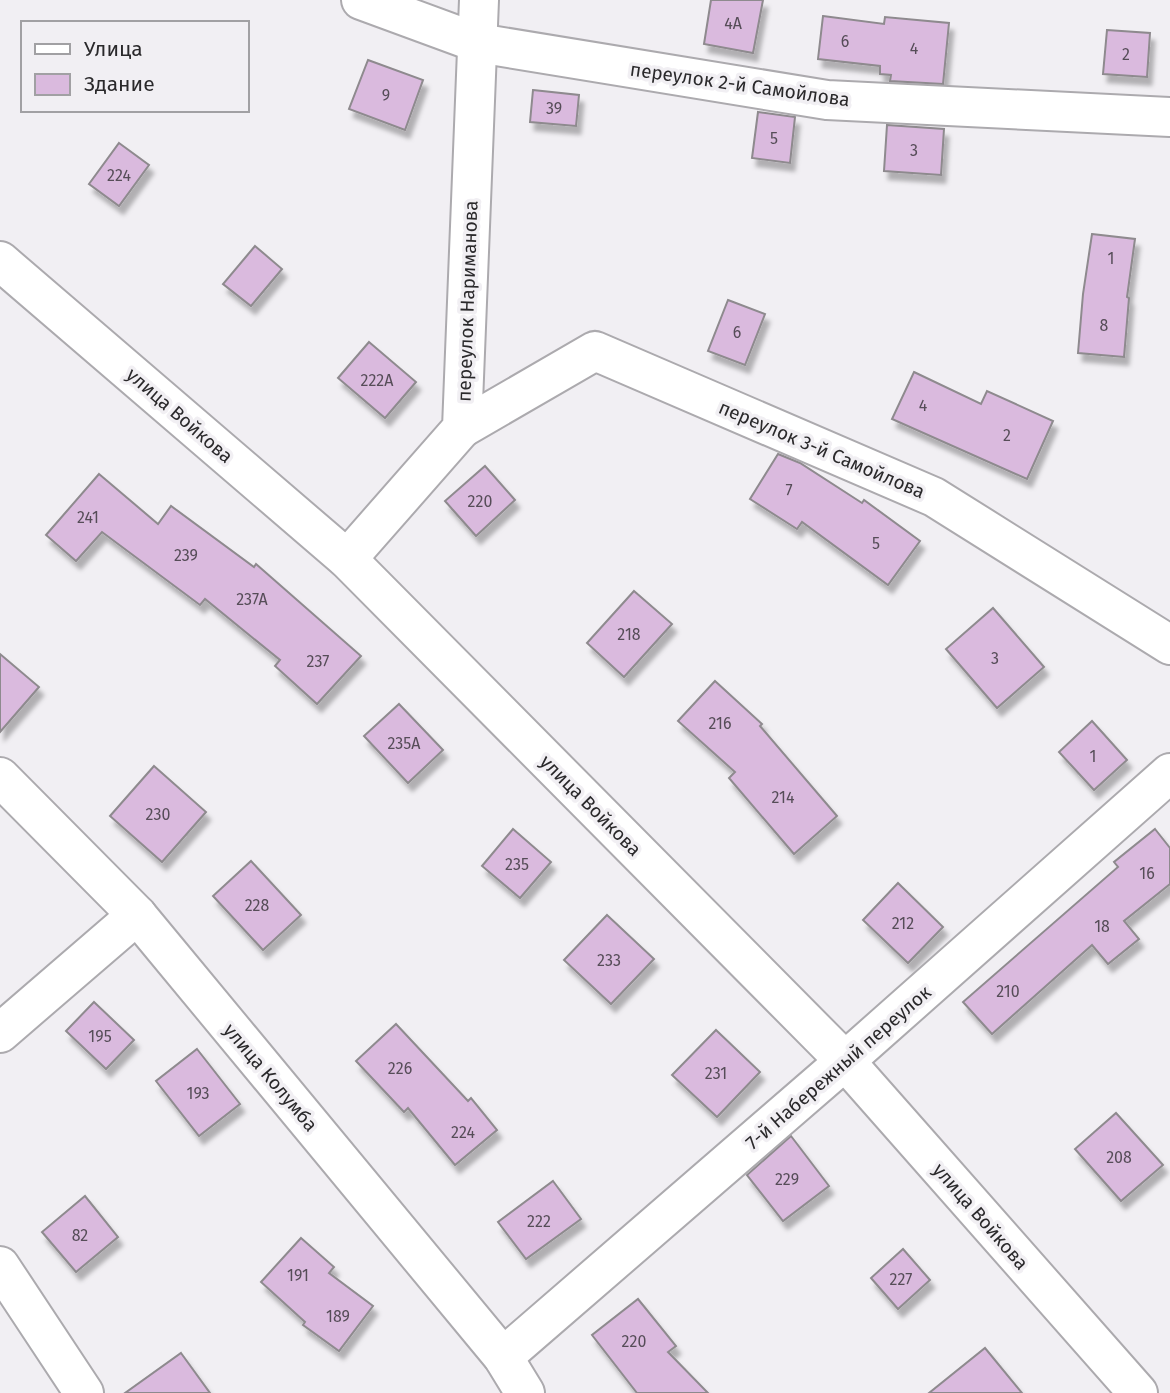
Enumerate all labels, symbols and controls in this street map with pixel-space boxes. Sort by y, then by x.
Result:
house number: 4А [724,14,743,33]
legend [21,21,248,112]
house number: 6 [841,32,849,51]
text: Улица [84,36,143,62]
house number: 4 [910,39,919,58]
house number: 2 [1122,45,1130,64]
street label: переулок 2-й Самойлова [629,58,851,111]
text: Здание [84,71,155,97]
house number: 9 [382,86,390,105]
house number: 39 [546,99,562,118]
house number: 5 [770,129,778,148]
house number: 3 [910,141,918,160]
house number: 224 [107,166,131,185]
street label: переулок Нариманова [452,200,483,402]
house number: 1 [1108,249,1114,268]
house number: 8 [1100,316,1109,335]
house number: 6 [733,323,741,342]
street label: улица Войкова [122,363,238,468]
house number: 222А [361,371,394,390]
street label: переулок 3-й Самойлова [715,396,928,503]
house number: 4 [919,396,928,415]
house number: 2 [1003,426,1011,445]
house number: 7 [785,481,793,500]
house number: 220 [468,492,492,511]
house number: 241 [77,508,99,527]
house number: 5 [872,534,880,553]
house number: 239 [174,546,198,565]
house number: 237А [236,590,269,609]
house number: 218 [617,625,641,644]
house number: 3 [991,649,999,668]
house number: 237 [307,652,329,671]
house number: 216 [709,714,731,733]
house number: 235А [387,734,421,753]
house number: 1 [1090,747,1096,766]
street label: улица Войкова [535,750,646,861]
house number: 214 [772,788,795,807]
house number: 230 [146,805,170,824]
house number: 235 [505,855,529,874]
house number: 16 [1139,864,1155,883]
house number: 228 [245,896,270,915]
house number: 212 [892,914,914,933]
house number: 18 [1094,917,1110,936]
house number: 233 [597,951,621,970]
street label: 7-й Набережный переулок [741,981,936,1154]
house number: 210 [996,982,1020,1001]
street label: улица Колумба [219,1019,322,1136]
house number: 195 [88,1027,112,1046]
house number: 226 [388,1059,412,1078]
house number: 231 [705,1064,727,1083]
house number: 193 [187,1084,210,1103]
house number: 224 [451,1123,475,1142]
house number: 208 [1106,1148,1132,1167]
street label: улица Войкова [928,1158,1033,1274]
house number: 229 [775,1170,799,1189]
house number: 222 [527,1212,551,1231]
house number: 82 [72,1226,88,1245]
house number: 191 [287,1266,309,1285]
house number: 227 [890,1270,912,1289]
house number: 189 [326,1307,350,1326]
house number: 220 [622,1332,646,1351]

